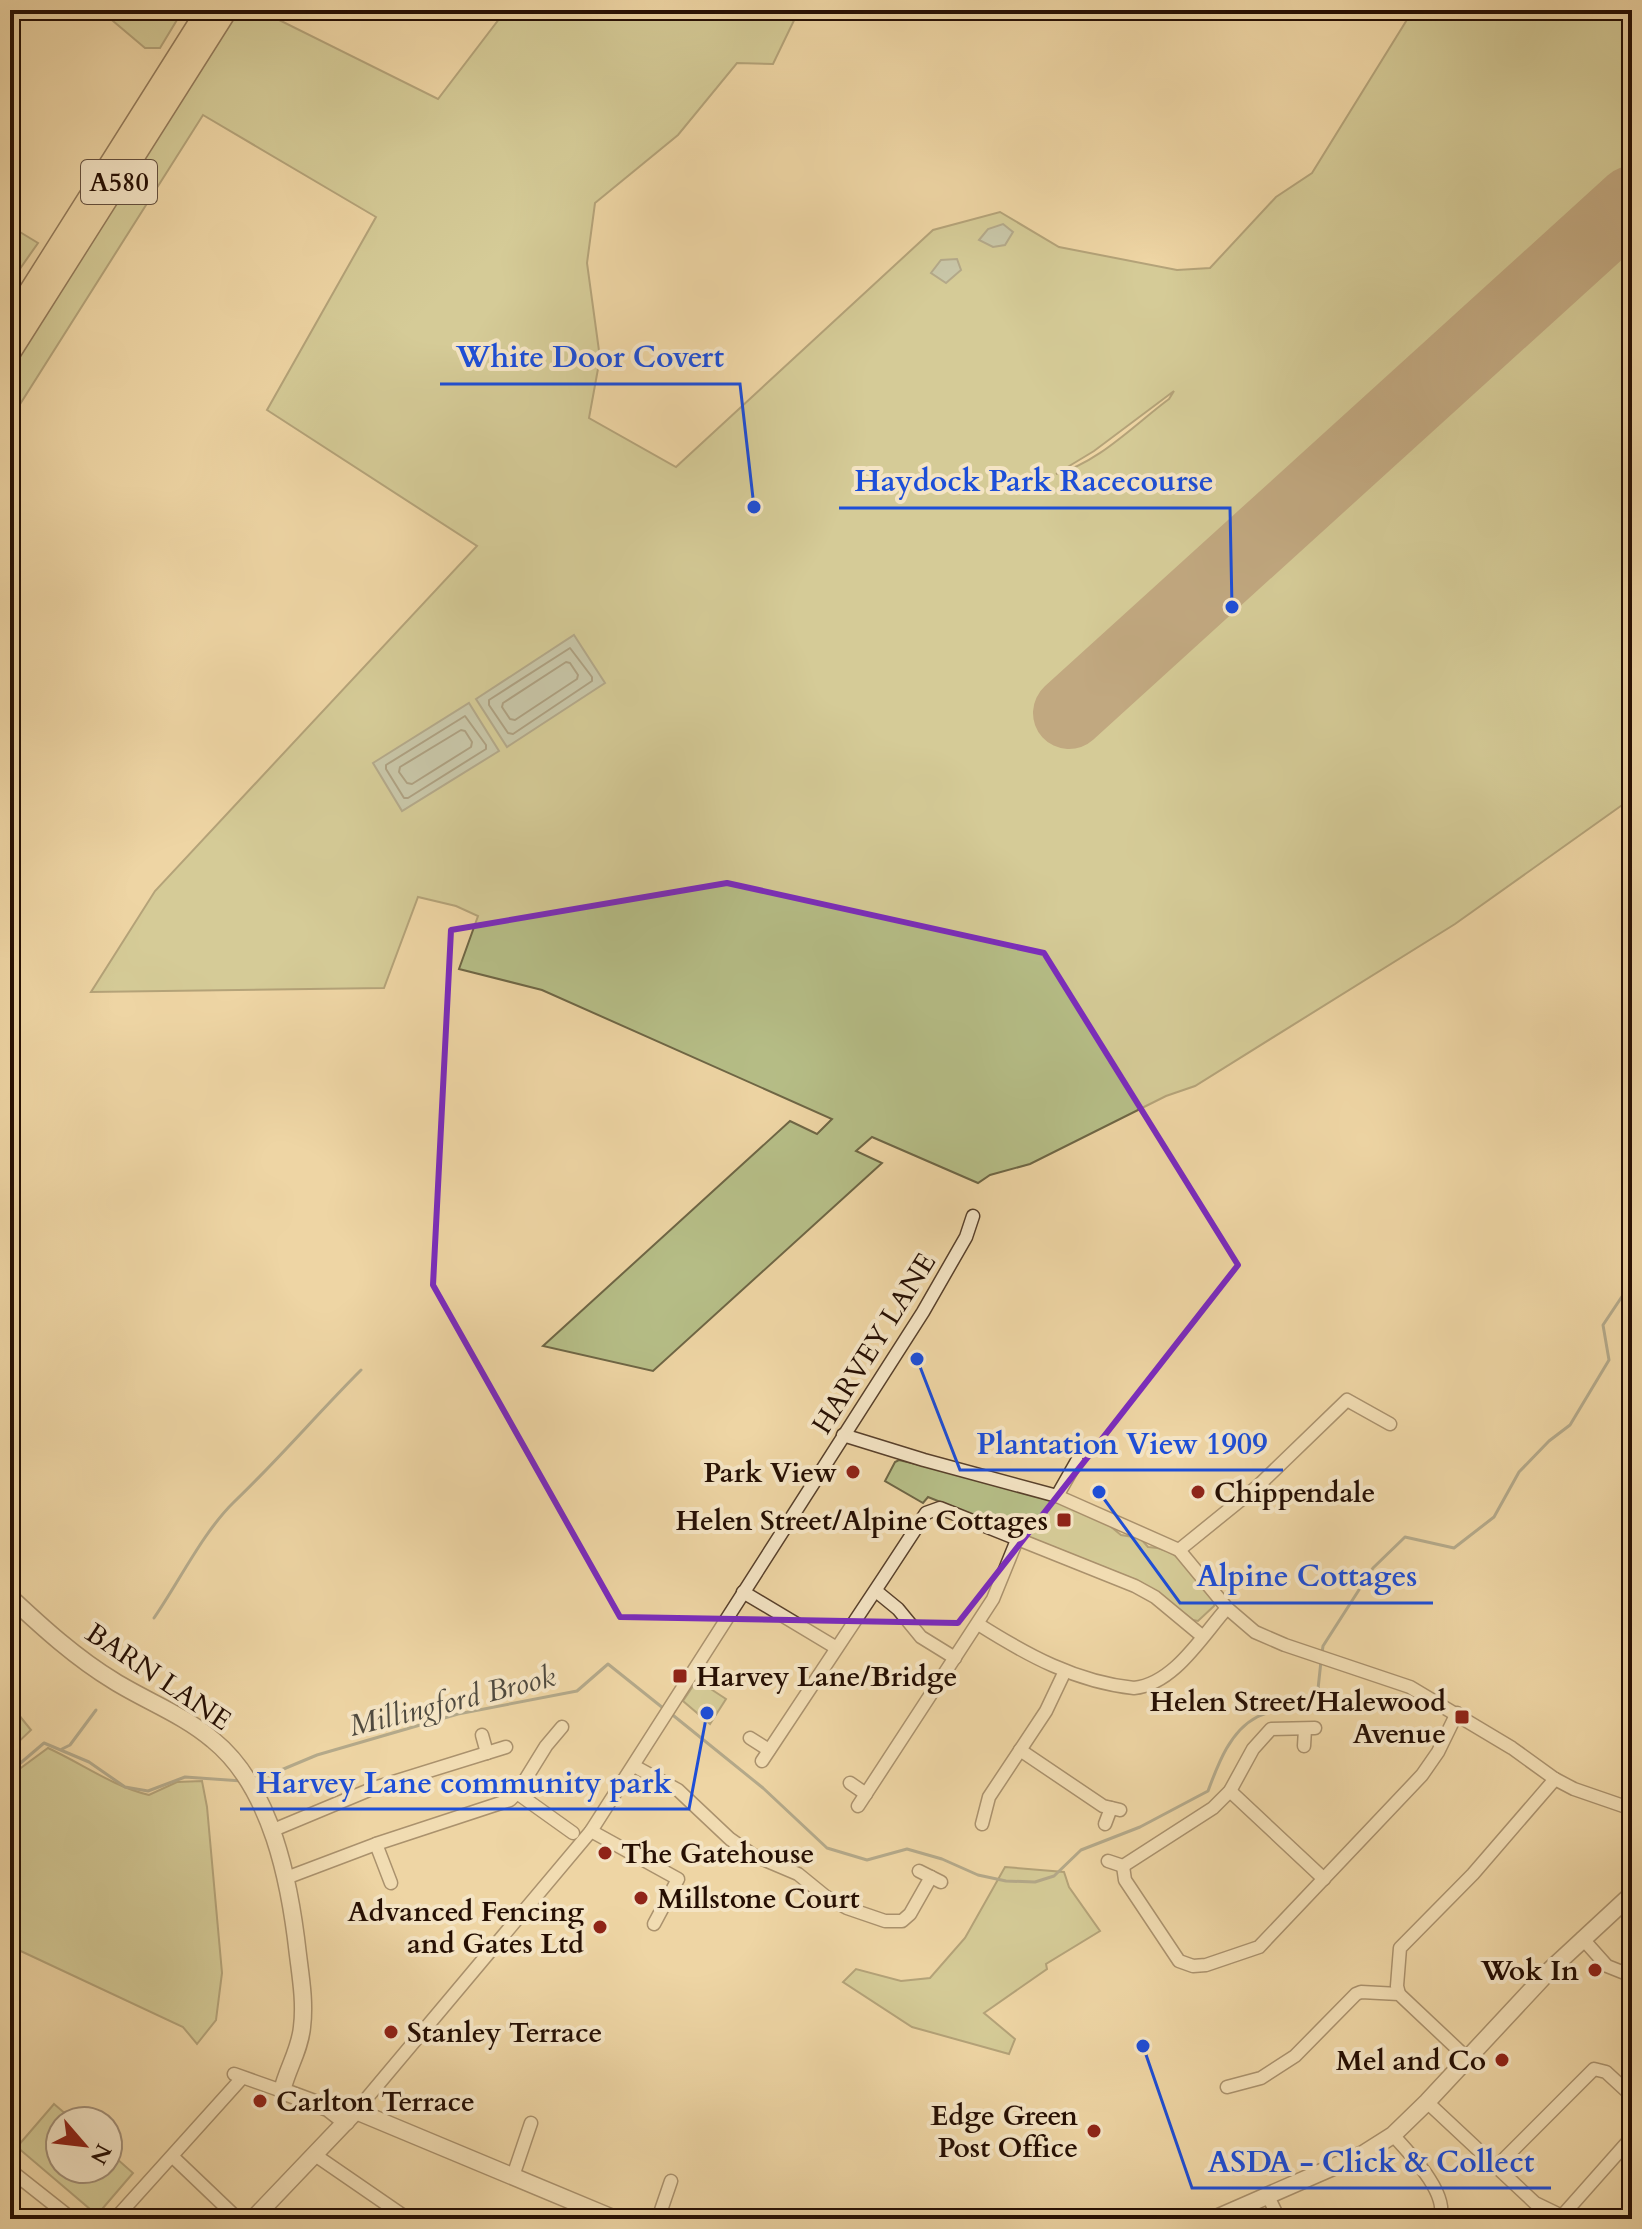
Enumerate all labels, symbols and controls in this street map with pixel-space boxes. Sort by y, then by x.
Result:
road number: A580 [81,160,157,204]
callout: White Door Covert [440,330,740,384]
text: White Door Covert [455,337,724,378]
callout: Haydock Park Racecourse [839,454,1230,508]
text: Haydock Park Racecourse [854,461,1214,502]
street label: HARVEY LANE [803,1246,945,1441]
callout: Plantation View 1909 [960,1416,1283,1470]
text: Plantation View 1909 [976,1424,1268,1465]
place label: Park View [703,1454,837,1492]
marker: Park View [844,1463,862,1481]
place label: Chippendale [1214,1474,1375,1512]
marker: Chippendale [1189,1483,1207,1501]
place label: Helen Street/Alpine Cottages [675,1502,1048,1540]
marker: Helen Street/Alpine Cottages [1055,1511,1073,1529]
callout: Alpine Cottages [1180,1549,1433,1603]
text: Alpine Cottages [1197,1556,1417,1597]
street label: BARN LANE [78,1614,239,1739]
water label: Millingford Brook [344,1656,560,1747]
place label: Harvey Lane/Bridge [696,1658,957,1696]
marker: Harvey Lane/Bridge [671,1667,689,1685]
place label: Helen Street/Halewood Avenue [1149,1683,1446,1753]
marker: Helen Street/Halewood Avenue [1453,1708,1471,1726]
callout: Harvey Lane community park [240,1755,689,1809]
text: Harvey Lane community park [256,1763,672,1804]
place label: The Gatehouse [621,1835,814,1873]
marker: The Gatehouse [596,1844,614,1862]
place label: Millstone Court [657,1880,860,1918]
marker: Millstone Court [632,1889,650,1907]
place label: Advanced Fencing and Gates Ltd [347,1893,584,1963]
marker: Advanced Fencing and Gates Ltd [591,1918,609,1936]
place label: Wok In [1480,1952,1579,1990]
marker: Wok In [1586,1961,1604,1979]
place label: Stanley Terrace [407,2014,602,2052]
marker: Stanley Terrace [382,2023,400,2041]
place label: Mel and Co [1336,2042,1486,2080]
marker: Mel and Co [1493,2051,1511,2069]
place label: Carlton Terrace [276,2083,475,2121]
marker: Carlton Terrace [251,2092,269,2110]
place label: Edge Green Post Office [930,2097,1078,2167]
north arrow [44,2105,124,2185]
marker: Edge Green Post Office [1085,2122,1103,2140]
callout: ASDA - Click & Collect [1192,2134,1551,2188]
text: N [83,2138,119,2169]
text: ASDA - Click & Collect [1208,2142,1535,2183]

